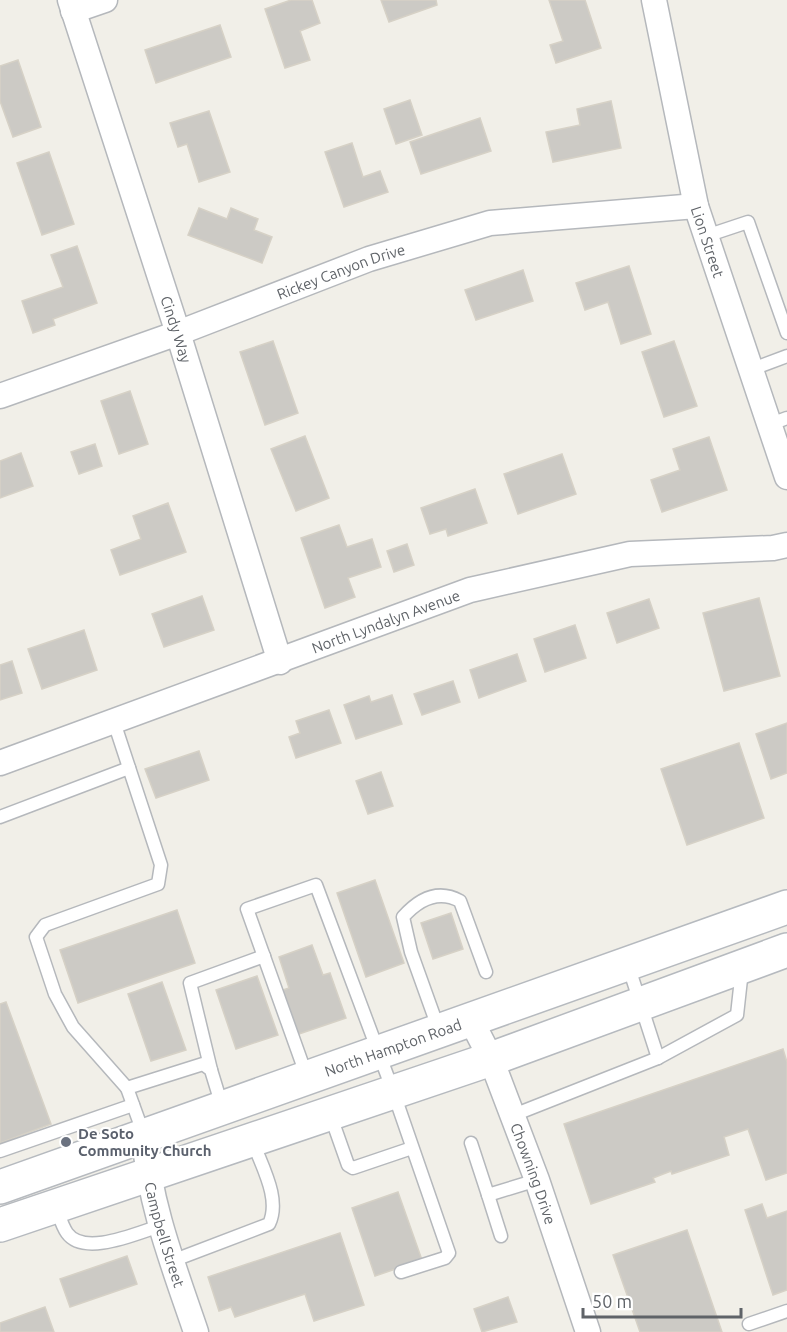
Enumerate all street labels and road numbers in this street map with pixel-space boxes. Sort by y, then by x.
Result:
street label: Lion Street [688,204,728,280]
street label: Rickey Canyon Drive [274,240,407,302]
street label: Cindy Way [158,293,195,365]
street label: North Lyndalyn Avenue [309,586,462,656]
street label: North Hampton Road [322,1015,464,1079]
street label: Chowning Drive [508,1120,560,1226]
street label: Campbell Street [142,1180,188,1290]

